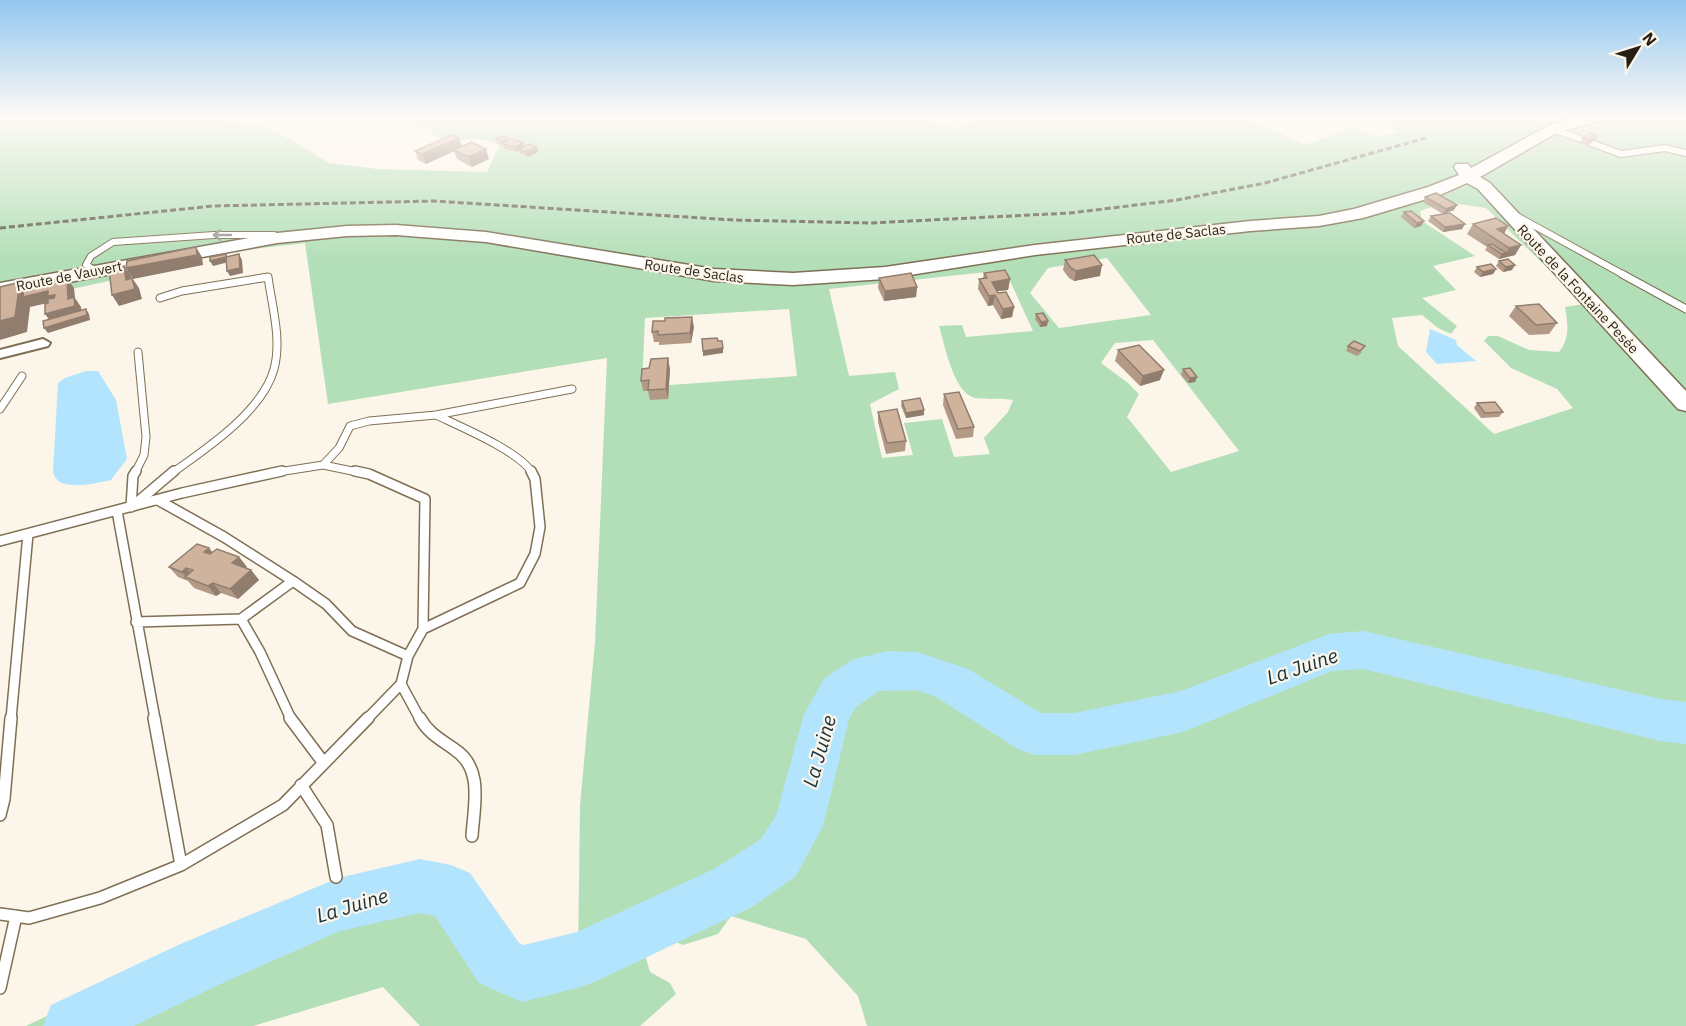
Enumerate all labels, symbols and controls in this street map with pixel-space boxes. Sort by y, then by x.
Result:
north arrow [1608,18,1668,78]
text: N [1638,28,1661,49]
street label: Route de Saclas [1125,220,1227,248]
street label: Route de la Fontaine Pesée [1513,221,1643,358]
one-way arrow [212,229,232,241]
street label: Route de Saclas [643,255,745,287]
street label: Route de Vauvert [14,257,124,295]
water label: La Juine [1263,641,1341,691]
water label: La Juine [796,712,842,790]
water label: La Juine [313,881,391,929]

